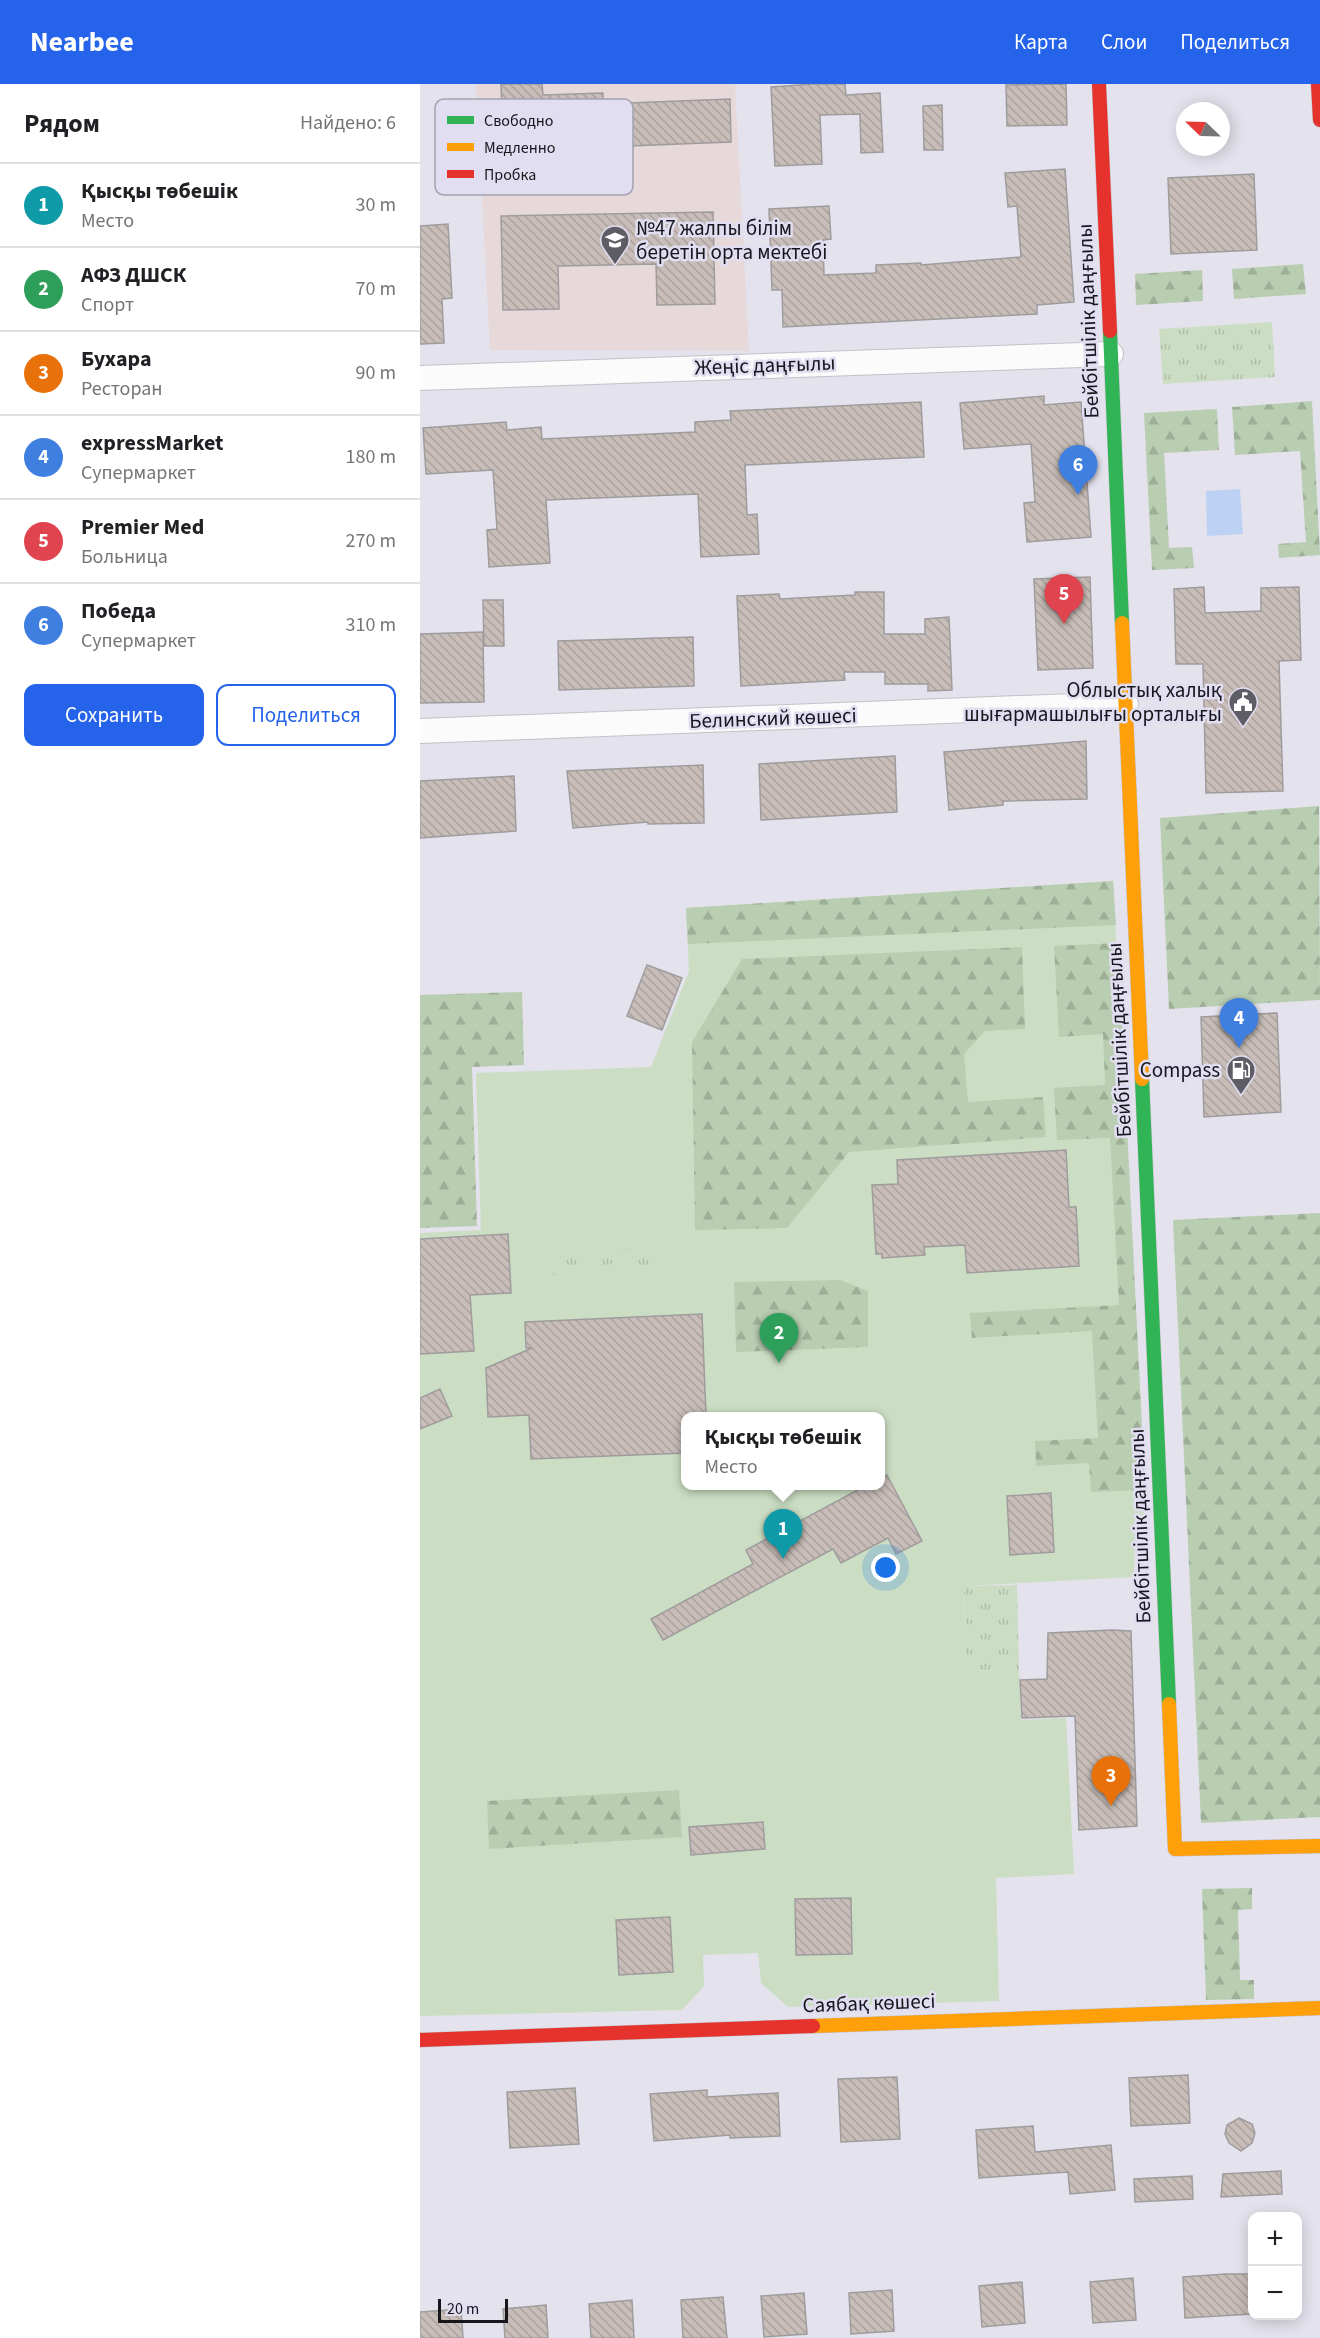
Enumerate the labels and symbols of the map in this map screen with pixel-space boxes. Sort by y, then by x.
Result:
legend [435,99,633,195]
north arrow [1176,102,1230,156]
text: Свободно [484,110,554,132]
text: Медленно [484,137,555,159]
text: Пробка [484,164,536,186]
place label: №47 жалпы білім беретін орта мектебі [636,213,827,267]
street label: Бейбітшілік даңғылы [1070,223,1106,419]
school or university icon: №47 жалпы білім беретін орта мектебі [599,224,631,266]
street label: Жеңіс даңғылы [694,348,836,382]
pin: 6 [1058,446,1098,495]
pin: 5 [1044,574,1084,624]
place label: Облыстық халық шығармашылығы орталығы [964,675,1222,729]
public building icon: Облыстық халық шығармашылығы орталығы [1227,686,1259,728]
street label: Белинский көшесі [689,700,857,736]
street label: Бейбітшілік даңғылы [1099,942,1139,1138]
pin: 4 [1220,998,1258,1048]
fuel station icon: Compass [1225,1054,1257,1096]
place label: Compass [1140,1055,1220,1085]
pin: 2 [760,1314,798,1363]
street label: Бейбітшілік даңғылы [1122,1428,1158,1624]
pin: 1 [764,1510,802,1559]
your location [871,1553,900,1582]
pin: 3 [1092,1756,1130,1806]
street label: Саябақ көшесі [802,1986,936,2020]
scale bar [438,2296,508,2324]

